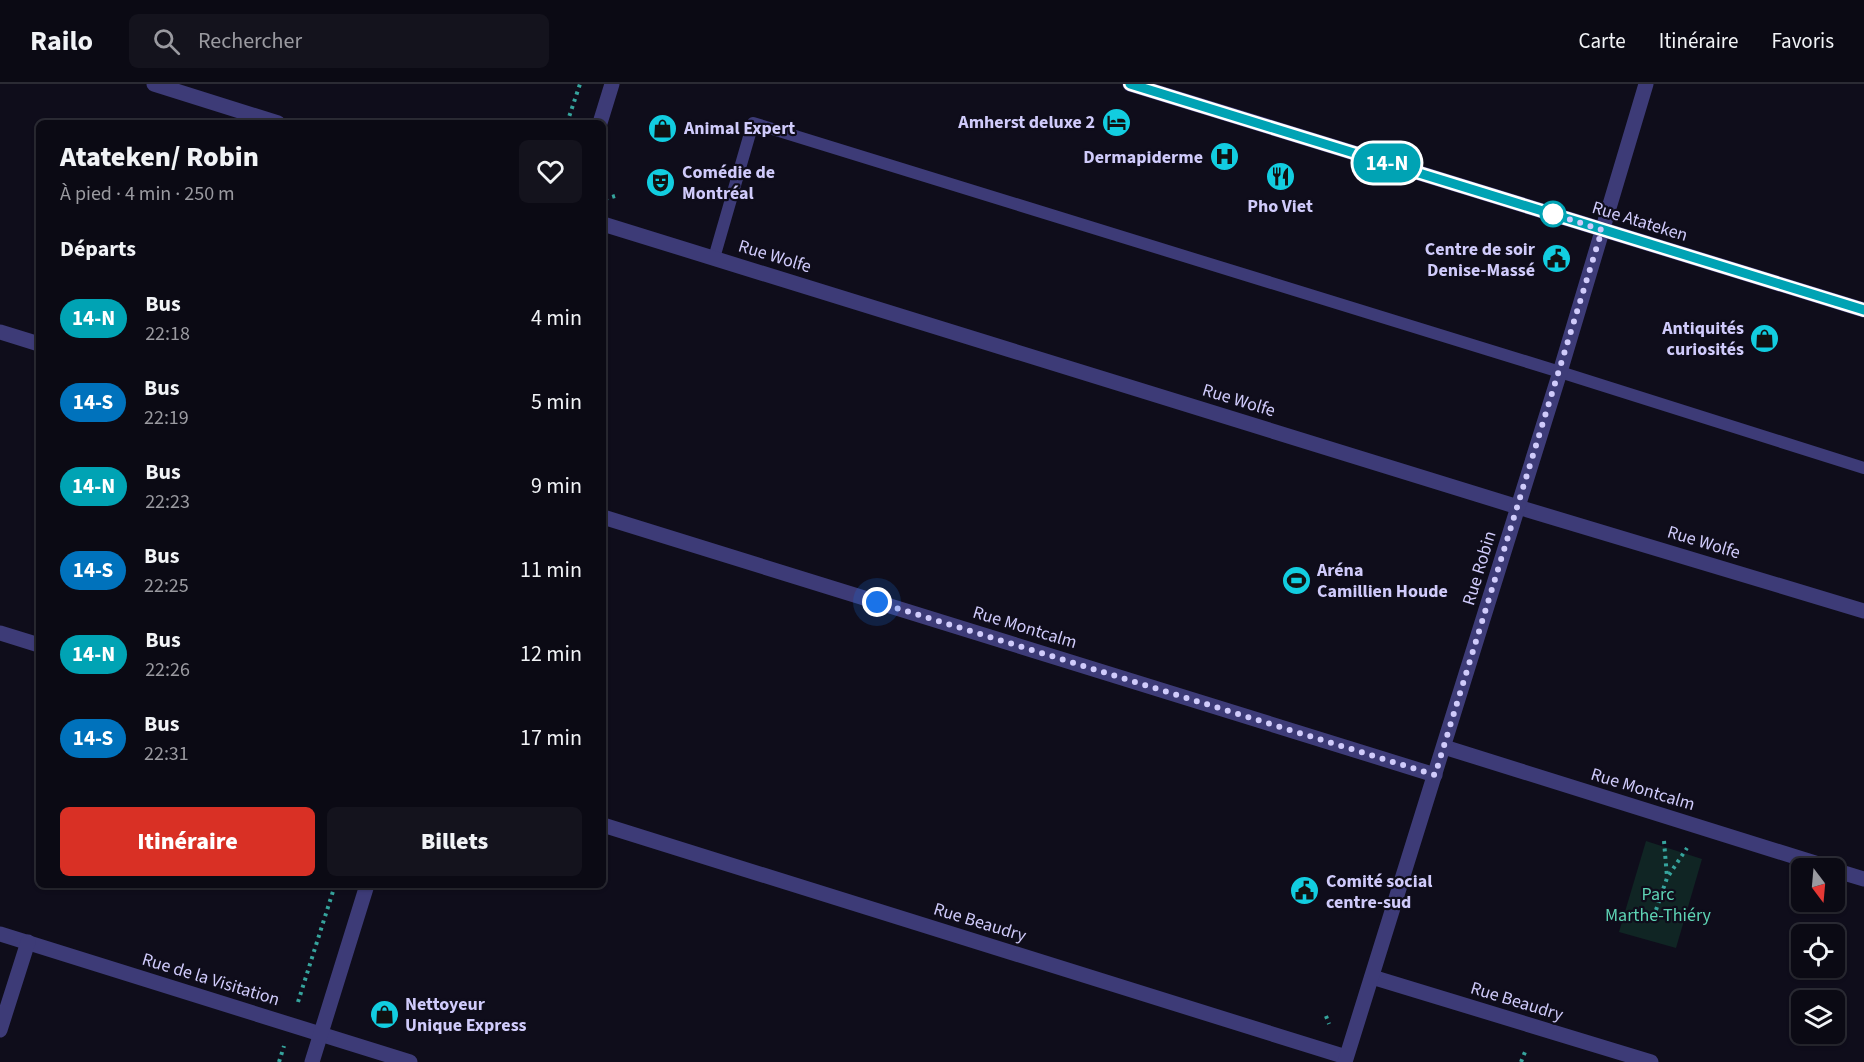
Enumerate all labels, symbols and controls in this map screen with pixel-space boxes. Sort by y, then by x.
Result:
search box [129,14,549,68]
text: Railo [30,21,93,61]
icon: search [150,25,183,58]
text: Rechercher [198,25,302,57]
text: Carte [1579,26,1626,56]
text: Itinéraire [1659,26,1738,56]
text: Favoris [1771,26,1834,56]
hotel icon: Amherst deluxe 2 [1100,106,1132,138]
place label: Amherst deluxe 2 [957,110,1095,135]
shop icon: Animal Expert [647,112,679,144]
place label: Animal Expert [683,116,795,141]
text: Atateken/ Robin [60,137,259,177]
button: heart [519,140,582,203]
hospital icon: Dermapiderme [1208,141,1240,173]
line badge: 14-N [1345,144,1429,182]
place label: Dermapiderme [1083,145,1203,170]
text: 14-N [1365,148,1409,178]
place label: Comédie de Montréal [682,160,775,206]
restaurant icon: Pho Viet [1264,161,1296,193]
theatre icon: Comédie de Montréal [645,166,677,198]
text: À pied · 4 min · 250 m [60,180,235,208]
place label: Pho Viet [1247,194,1313,219]
street label: Rue Atateken [1589,195,1691,248]
unlabelled marker [1540,201,1566,227]
text: Départs [60,233,136,265]
street label: Rue Wolfe [735,234,814,279]
place label: Centre de soir Denise-Massé [1425,237,1536,283]
public building icon: Centre de soir Denise-Massé [1540,243,1572,275]
text: Bus [145,288,181,320]
text: 4 min [531,302,582,334]
text: 14-N [72,303,115,333]
place label: Antiquités curiosités [1661,316,1744,362]
text: 22:18 [145,320,190,348]
shop icon: Antiquités curiosités [1749,322,1781,354]
text: Bus [144,372,180,404]
street label: Rue Wolfe [1199,378,1278,423]
text: 5 min [531,386,582,418]
text: 14-S [73,387,113,417]
text: 22:19 [144,404,189,432]
text: Bus [145,456,181,488]
text: 9 min [531,470,582,502]
text: 14-N [72,471,115,501]
text: 22:23 [145,488,190,516]
street label: Rue Wolfe [1664,520,1743,565]
street label: Rue Robin [1456,528,1503,608]
text: Bus [144,540,180,572]
text: 11 min [520,554,582,586]
text: 14-S [73,555,113,585]
place label: Aréna Camillien Houde [1316,558,1448,604]
sports icon: Aréna Camillien Houde [1280,564,1312,596]
text: 22:25 [144,572,189,600]
your location [862,587,892,617]
street label: Rue Montcalm [970,600,1080,655]
text: Bus [145,624,181,656]
text: 12 min [520,638,582,670]
text: 14-N [72,639,115,669]
text: 22:26 [145,656,190,684]
text: Bus [144,708,180,740]
text: 17 min [520,722,582,754]
text: 14-S [73,723,113,753]
text: 22:31 [144,740,189,768]
street label: Rue Montcalm [1588,762,1698,817]
button: Itinéraire [60,807,315,876]
button: Billets [327,807,582,876]
north arrow [1791,858,1845,912]
map controls [1791,858,1845,1044]
place label: Comité social centre-sud [1326,869,1432,915]
public building icon: Comité social centre-sud [1289,875,1321,907]
park label: Parc Marthe-Thiéry [1605,882,1712,928]
street label: Rue Beaudry [930,897,1030,949]
button: locate [1791,924,1845,978]
street label: Rue de la Visitation [139,947,283,1012]
street label: Rue Beaudry [1467,976,1567,1028]
button: layers [1791,990,1845,1044]
place label: Nettoyeur Unique Express [405,992,527,1038]
shop icon: Nettoyeur Unique Express [368,998,400,1030]

